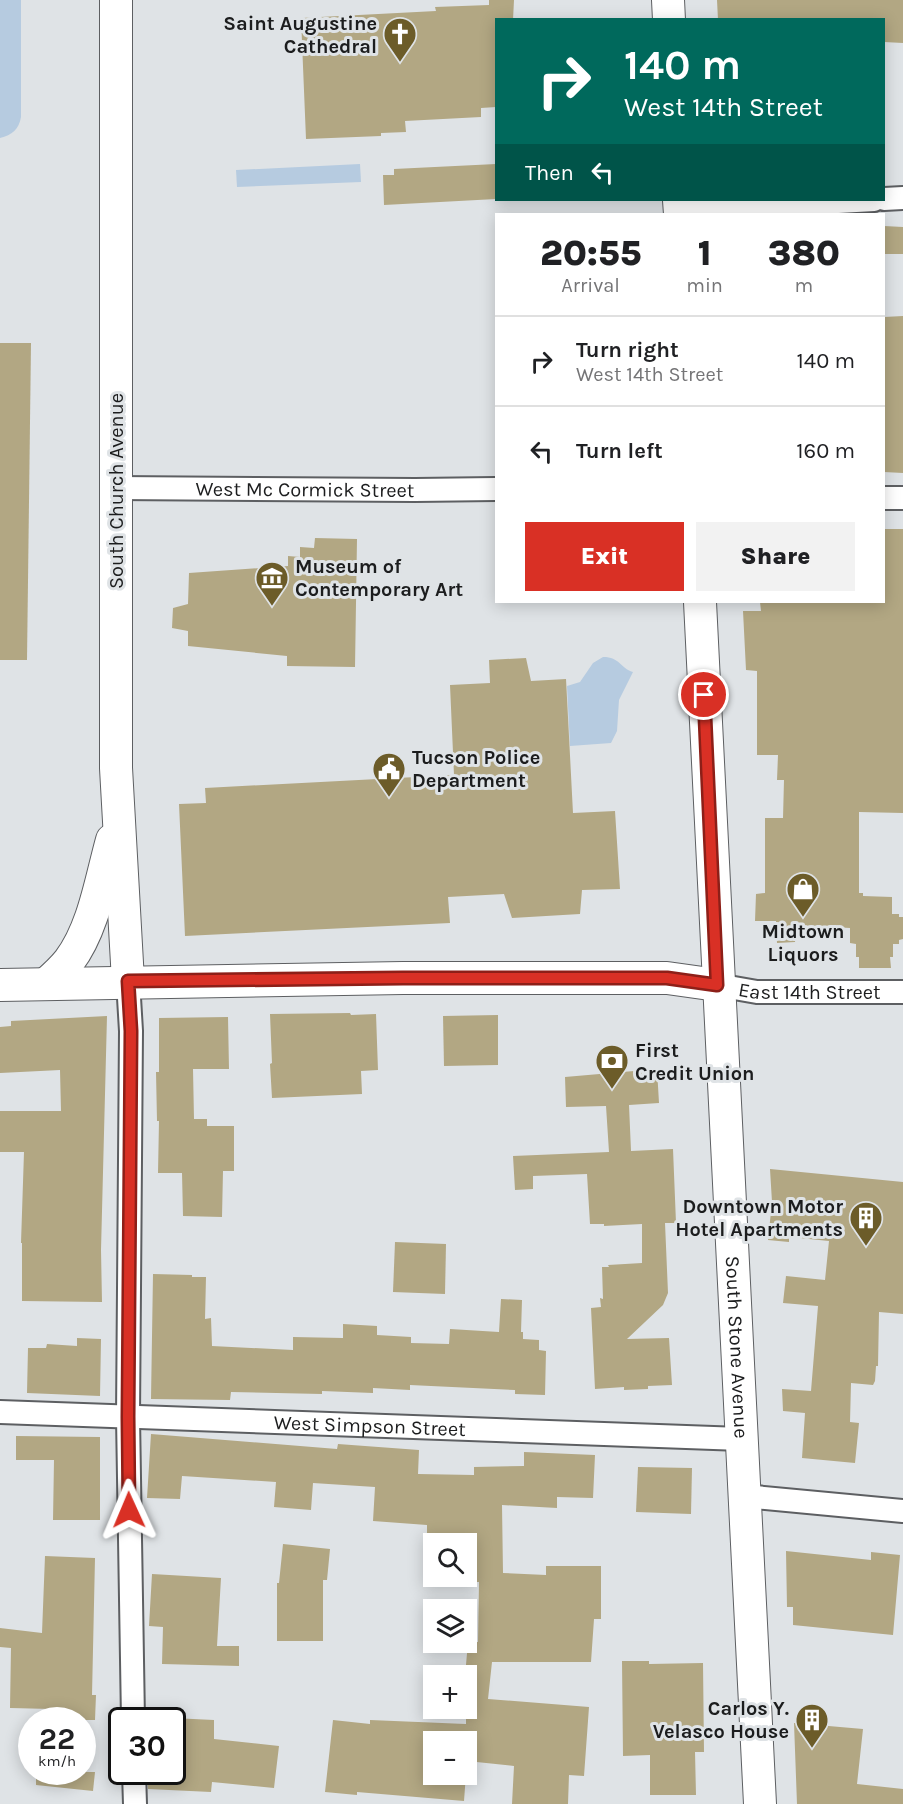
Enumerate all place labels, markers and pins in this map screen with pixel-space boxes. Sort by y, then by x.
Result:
place label: Saint Augustine Cathedral [223,12,377,58]
church icon: Saint Augustine Cathedral [382,16,418,63]
place label: Museum of Contemporary Art [295,555,463,601]
museum icon: Museum of Contemporary Art [254,560,290,607]
pin [678,669,729,720]
place label: Tucson Police Department [412,746,540,792]
public building icon: Tucson Police Department [371,751,407,798]
shop icon: Midtown Liquors [785,871,821,918]
place label: Midtown Liquors [761,920,845,966]
place label: First Credit Union [635,1039,755,1085]
bank icon: First Credit Union [594,1043,630,1090]
place label: Downtown Motor Hotel Apartments [675,1195,843,1241]
building icon: Downtown Motor Hotel Apartments [848,1200,884,1247]
place label: Carlos Y. Velasco House [653,1697,789,1743]
building icon: Carlos Y. Velasco House [794,1702,830,1749]

